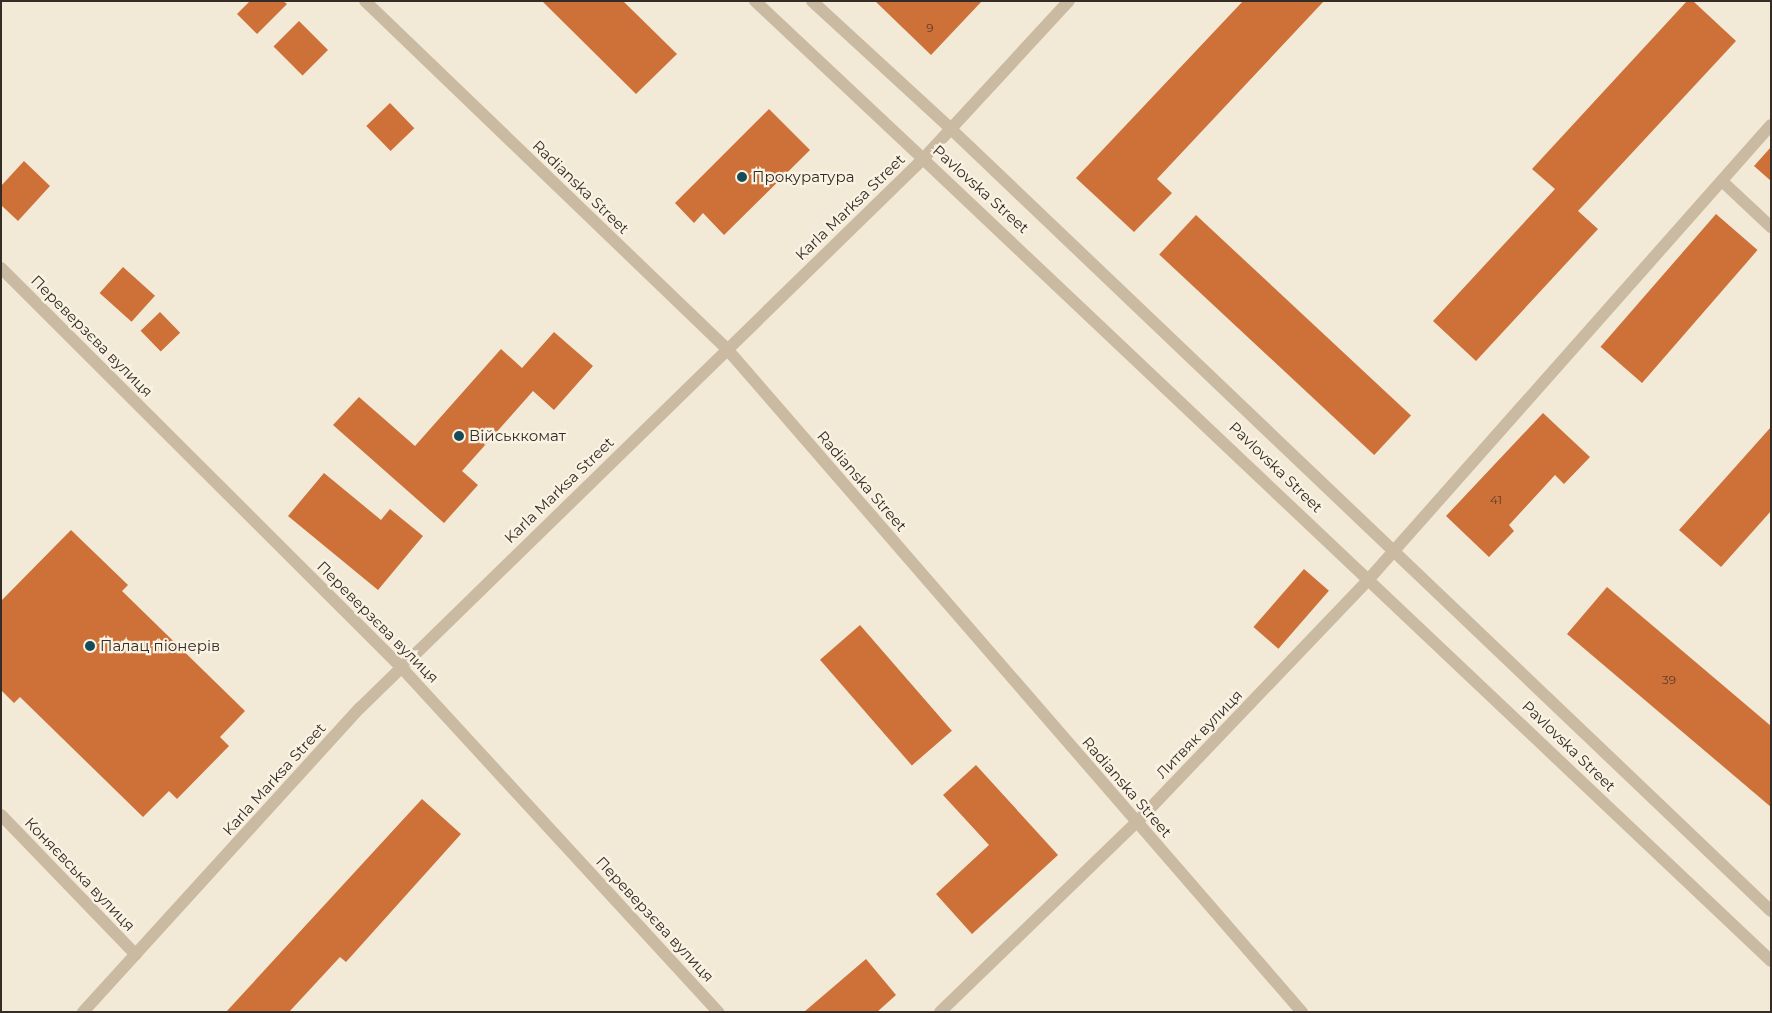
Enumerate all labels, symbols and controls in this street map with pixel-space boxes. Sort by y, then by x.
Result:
house number: 9 [926,21,934,35]
street label: Radianska Street [529,136,633,238]
street label: Pavlovska Street [929,141,1033,237]
street label: Karla Marksa Street [791,150,909,264]
place label: Прокуратура [752,168,854,186]
marker: Прокуратура [736,171,748,183]
street label: Переверзєва вулиця [27,271,157,401]
street label: Pavlovska Street [1226,418,1326,516]
place label: Військкомат [469,427,566,445]
street label: Radianska Street [814,427,910,535]
marker: Військкомат [453,430,465,442]
street label: Karla Marksa Street [500,433,618,547]
house number: 41 [1490,493,1502,507]
street label: Переверзєва вулиця [313,557,443,687]
place label: Палац піонерів [100,637,220,655]
marker: Палац піонерів [84,640,96,652]
house number: 39 [1662,673,1676,687]
street label: Литвяк вулиця [1152,686,1246,782]
street label: Pavlovska Street [1519,697,1619,795]
street label: Karla Marksa Street [219,719,329,839]
street label: Radianska Street [1079,733,1175,841]
street label: Коняєвська вулиця [21,813,139,935]
street label: Переверзєва вулиця [592,853,718,985]

